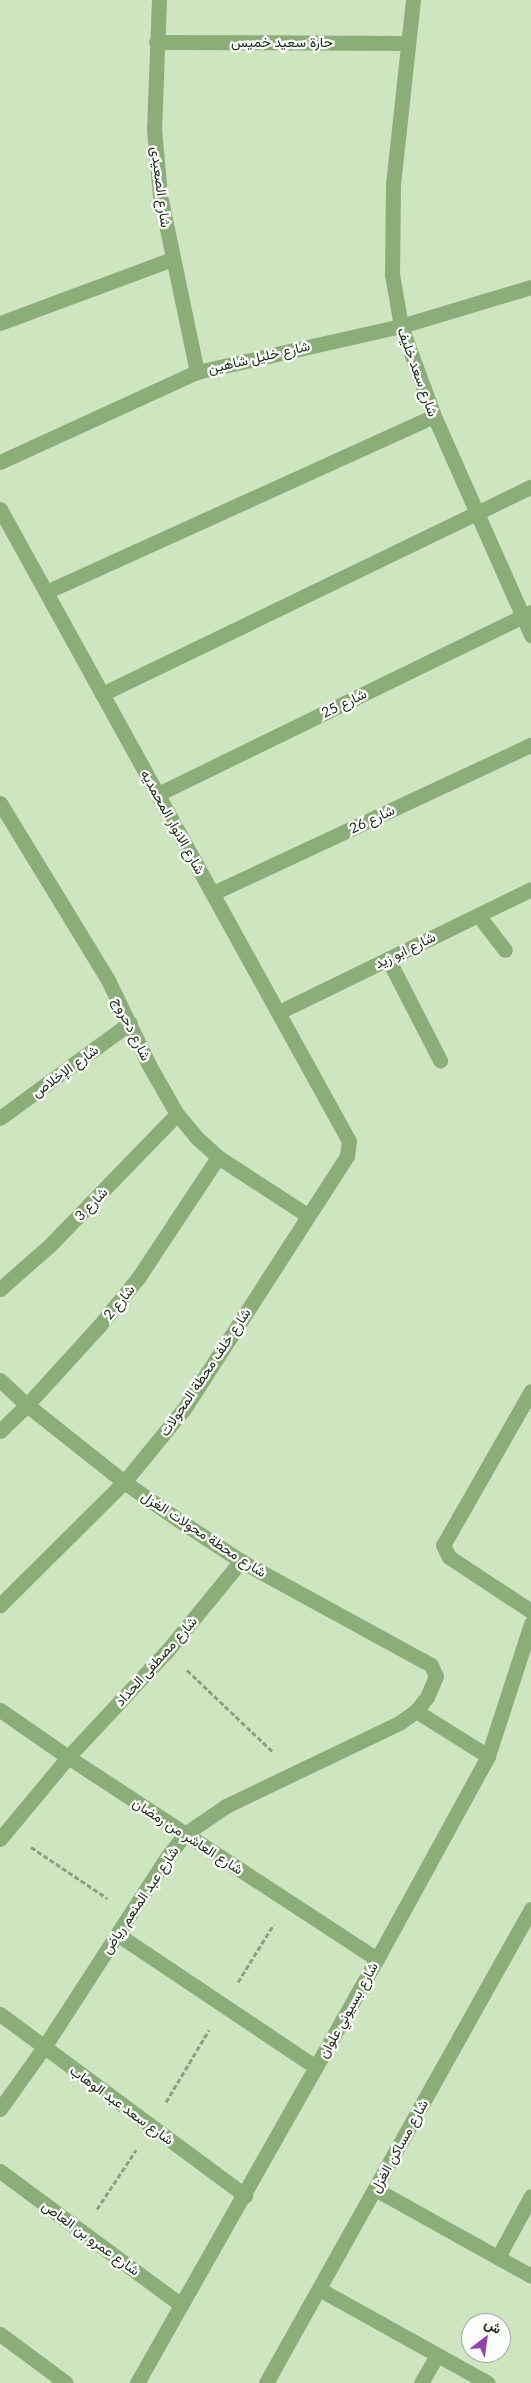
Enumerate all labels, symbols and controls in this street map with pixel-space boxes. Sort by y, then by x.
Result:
street label: حارة سعيد خميس [231,34,333,50]
street label: شارع الصعيدى [148,146,174,228]
street label: شارع سعد خليف [394,325,442,419]
street label: شارع خليل شاهين [206,337,312,377]
street label: شارع 25 [319,685,369,721]
street label: شارع الانوار المحمديه [137,767,209,877]
street label: شارع 26 [347,801,397,837]
street label: شارع ابو زيد [372,928,438,972]
street label: شارع دحروج [109,994,155,1064]
street label: شارع الإخلاص [28,1041,102,1101]
street label: شارع 3 [71,1184,111,1224]
street label: شارع 2 [100,1281,138,1323]
street label: شارع خلف محطة المحولات [156,1305,254,1439]
street label: شارع محطة محولات الغزل [138,1487,270,1581]
street label: شارع مصطفى الحداد [111,1613,201,1709]
street label: شارع العاشر من رمضان [130,1794,246,1878]
street label: شارع عبد المنعم رياض [98,1843,182,1957]
street label: شارع بسيوني علوان [315,1959,381,2061]
street label: شارع سعد عبد الوهاب [67,2062,177,2148]
street label: شارع مساكن الغزل [366,2097,432,2195]
street label: شارع عمرو بن العاص [39,2197,143,2279]
north arrow [461,2313,511,2363]
text: ش [482,2314,505,2337]

